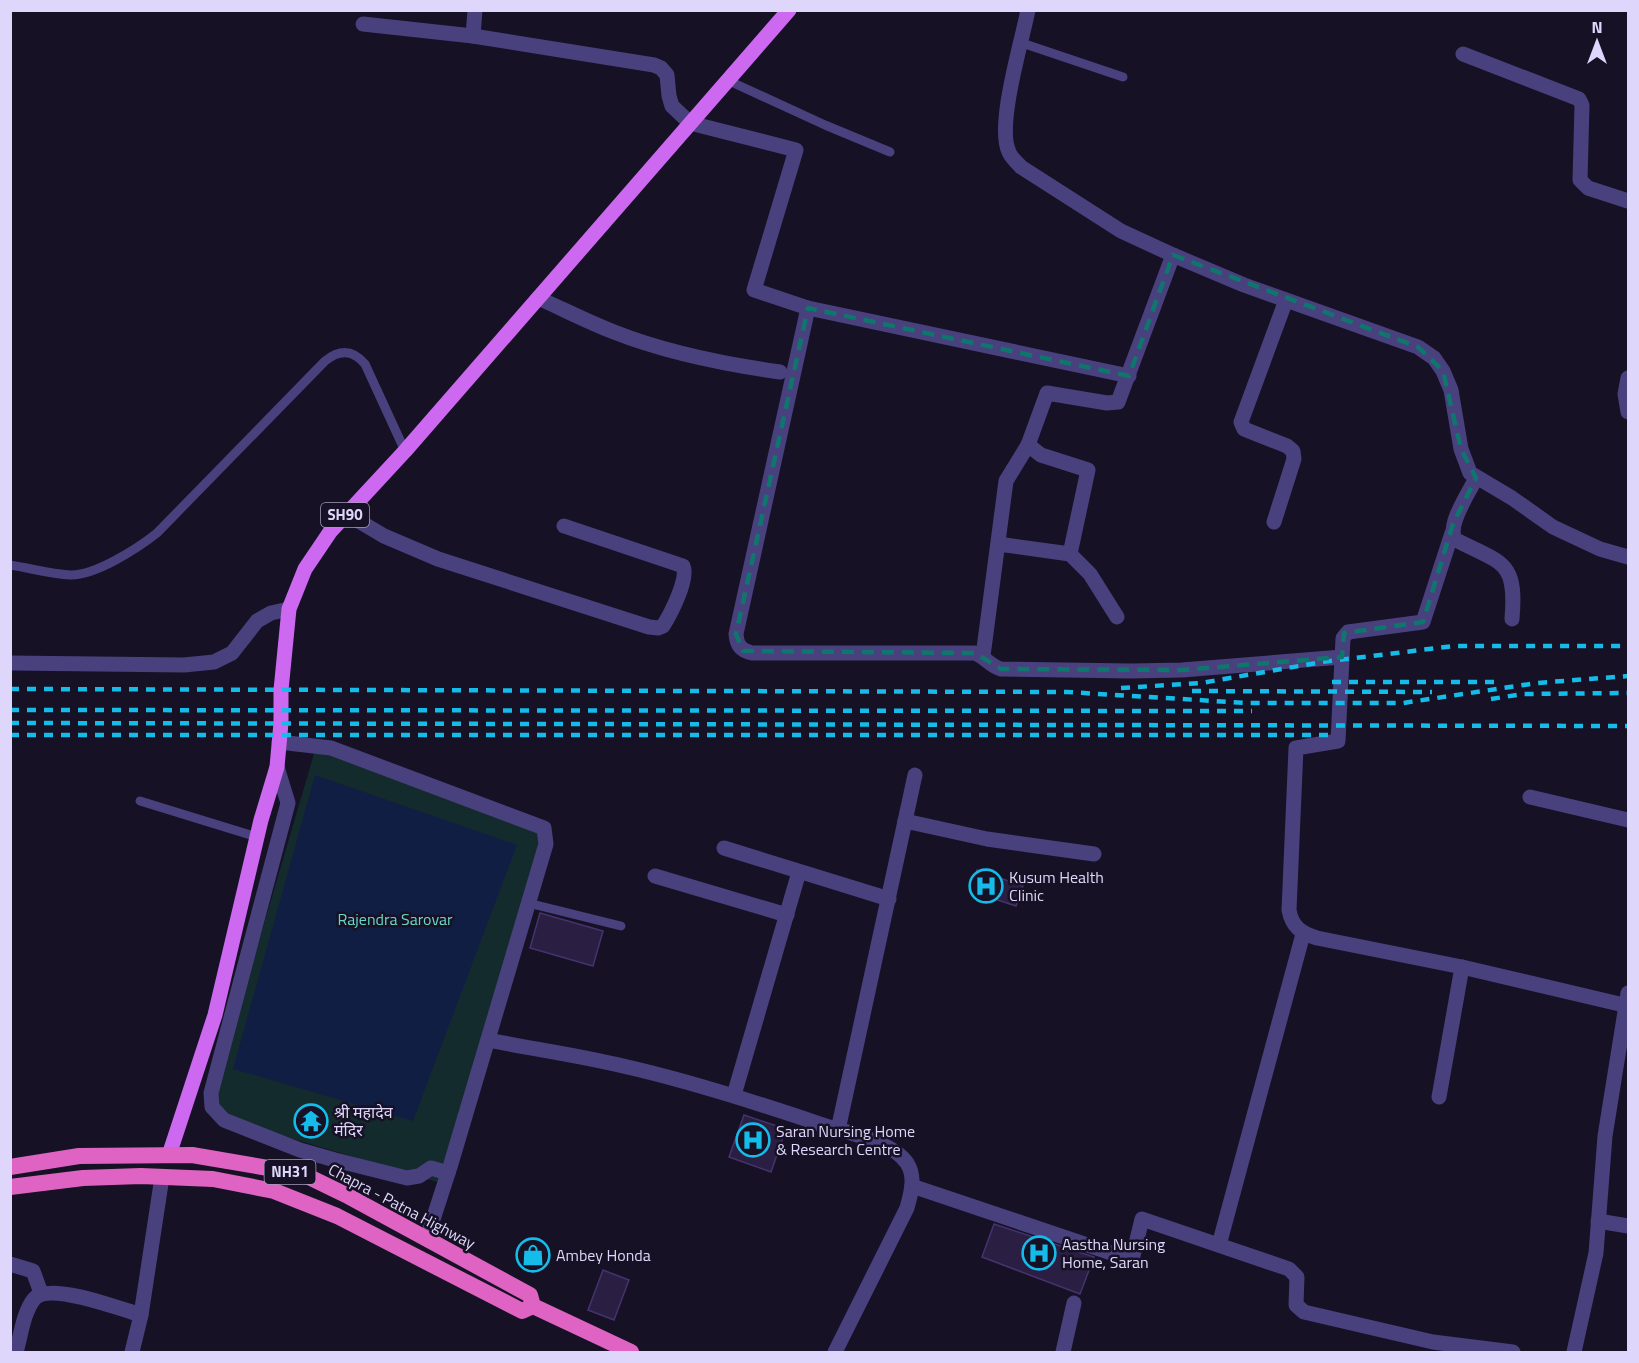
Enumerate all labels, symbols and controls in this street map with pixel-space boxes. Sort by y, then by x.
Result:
north arrow [1567,12,1627,72]
text: N [1591,15,1603,39]
road number: SH90 [321,503,369,527]
place label: Kusum Health Clinic [1009,865,1104,907]
hospital icon: Kusum Health Clinic [968,868,1004,904]
park label: Rajendra Sarovar [337,907,453,931]
place label: श्री महादेव मंदिर [334,1100,394,1142]
temple icon: श्री महादेव मंदिर [293,1103,329,1139]
place label: Saran Nursing Home & Research Centre [776,1119,915,1161]
hospital icon: Saran Nursing Home & Research Centre [735,1122,771,1158]
street label: Chapra - Patna Highway [324,1157,480,1255]
road number: NH31 [264,1160,316,1184]
place label: Aastha Nursing Home, Saran [1062,1232,1165,1274]
hospital icon: Aastha Nursing Home, Saran [1021,1235,1057,1271]
shop icon: Ambey Honda [515,1237,551,1273]
place label: Ambey Honda [556,1243,651,1267]

